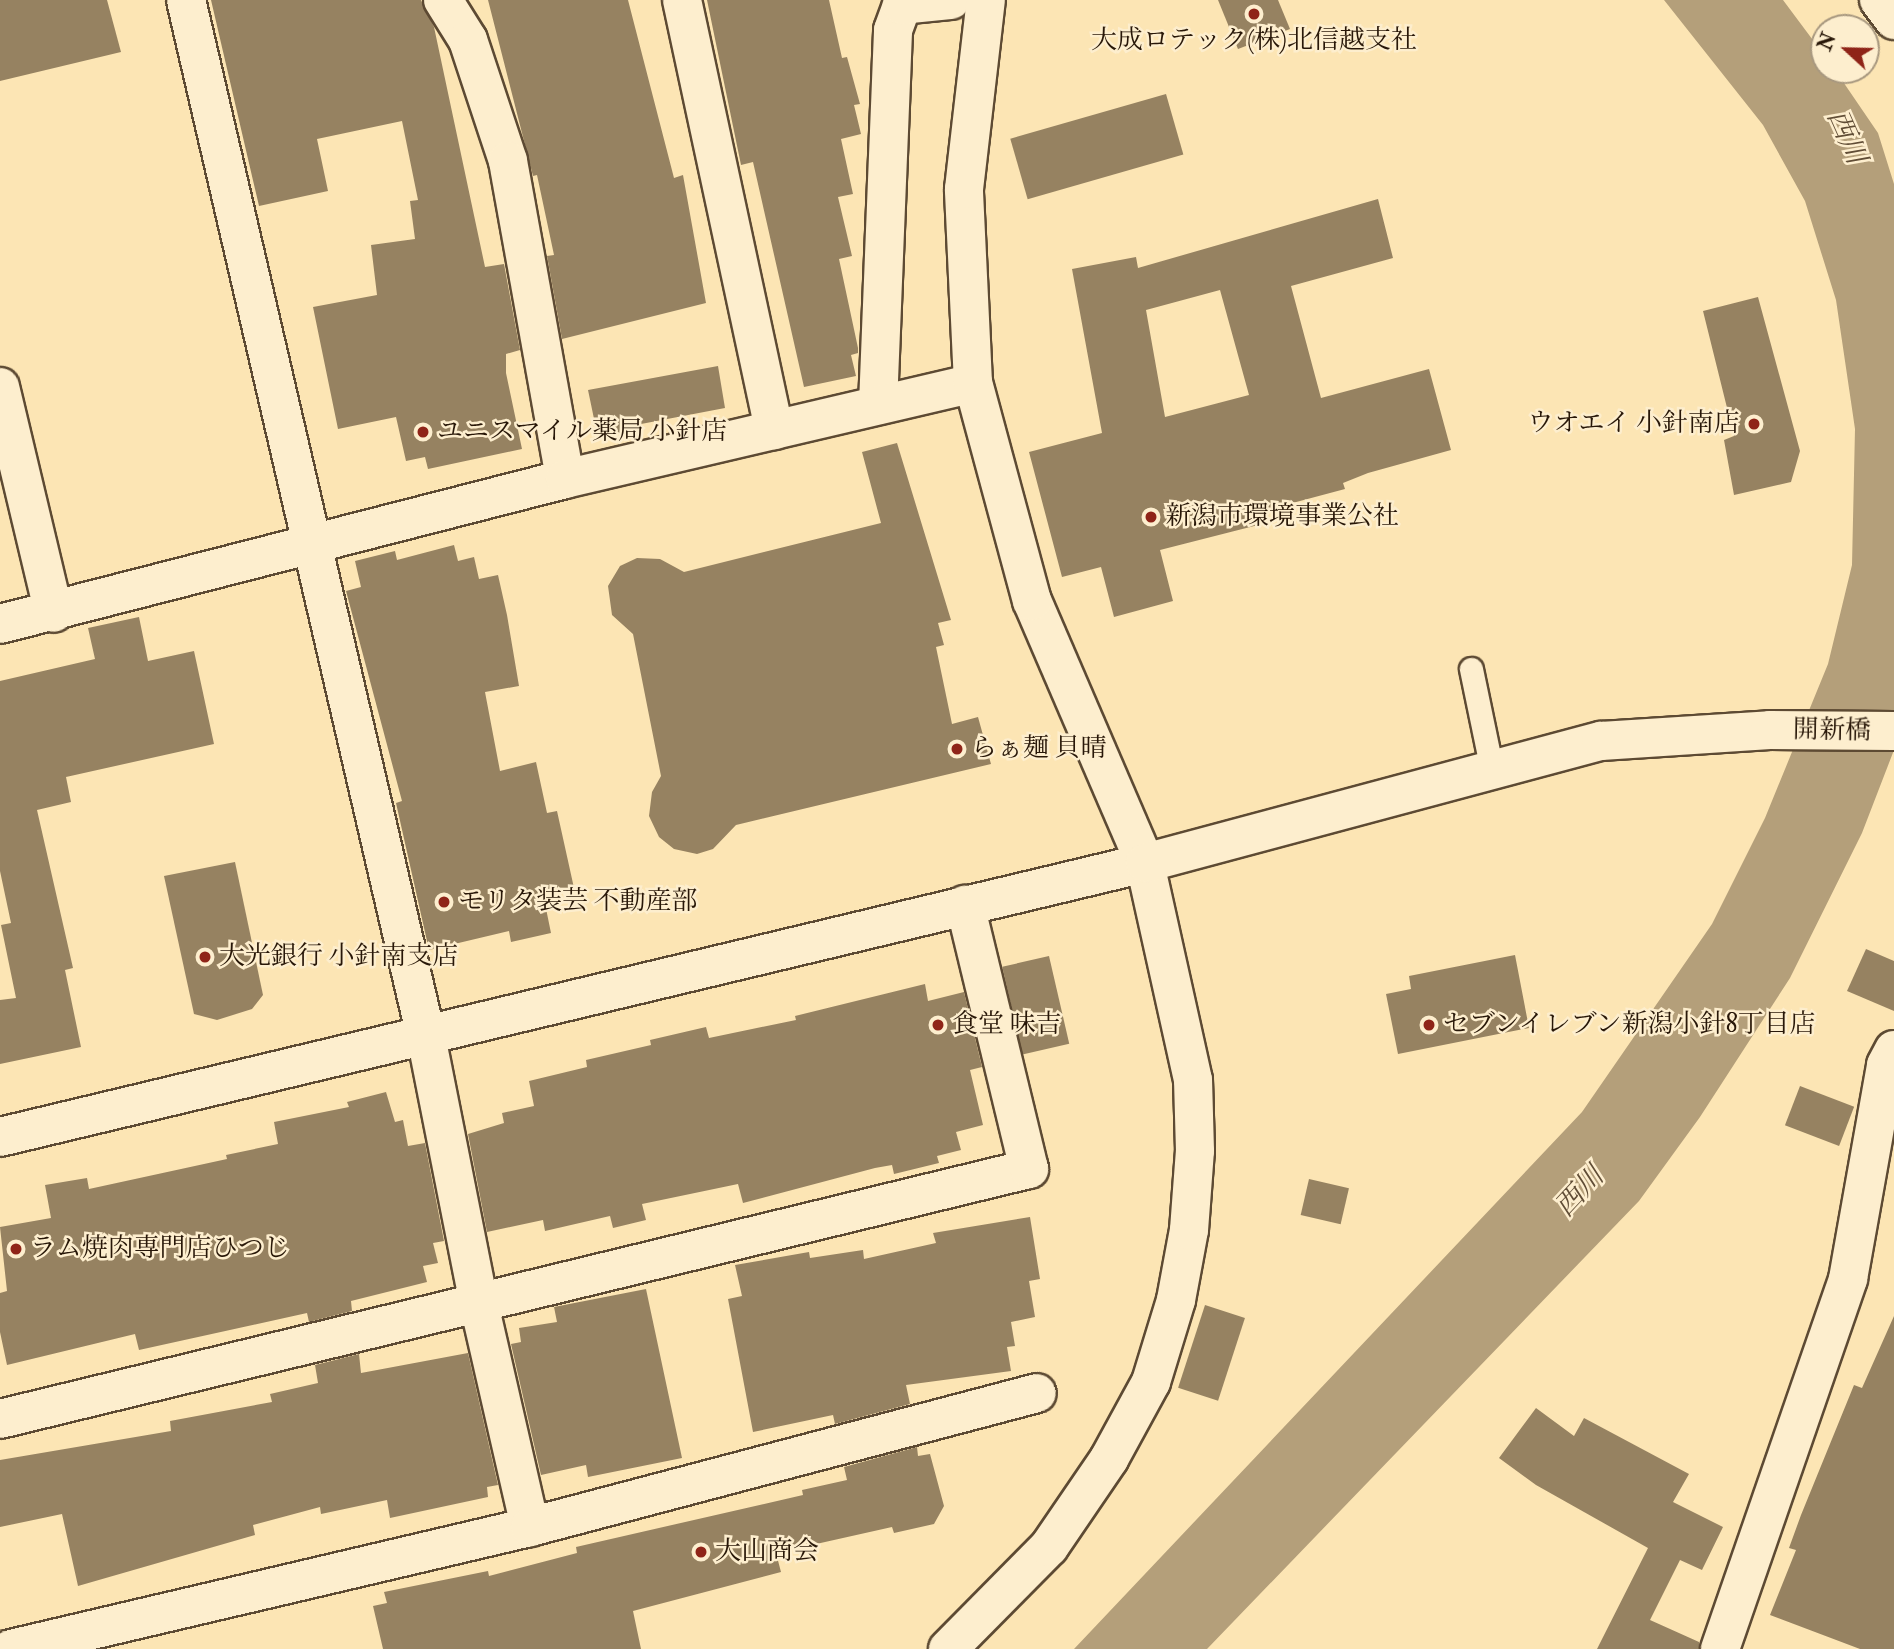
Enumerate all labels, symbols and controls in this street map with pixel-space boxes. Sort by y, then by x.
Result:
marker: 大成ロテック(株)北信越支社 [1246,6,1262,22]
north arrow [1810,14,1880,84]
place label: 大成ロテック(株)北信越支社 [1091,25,1417,57]
text: N [1813,30,1842,54]
water label: 西川 [1819,105,1873,169]
place label: ウオエイ 小針南店 [1527,408,1740,440]
place label: ユニスマイル薬局 小針店 [437,416,728,448]
marker: ウオエイ 小針南店 [1746,416,1762,432]
marker: ユニスマイル薬局 小針店 [415,424,431,440]
place label: 新潟市環境事業公社 [1165,501,1399,533]
marker: 新潟市環境事業公社 [1143,509,1159,525]
street label: 開新橋 [1793,715,1871,747]
place label: らぁ麺 貝晴 [971,733,1106,765]
marker: らぁ麺 貝晴 [949,741,965,757]
place label: モリタ装芸 不動産部 [458,886,697,918]
marker: モリタ装芸 不動産部 [436,894,452,910]
place label: 大光銀行 小針南支店 [219,941,458,973]
marker: 大光銀行 小針南支店 [197,949,213,965]
place label: 食堂 味吉 [952,1009,1061,1041]
place label: セブンイレブン新潟小針8丁目店 [1443,1009,1819,1041]
marker: 食堂 味吉 [930,1017,946,1033]
marker: セブンイレブン新潟小針8丁目店 [1421,1017,1437,1033]
water label: 西川 [1549,1160,1611,1224]
place label: ラム焼肉専門店ひつじ [30,1233,290,1265]
marker: ラム焼肉専門店ひつじ [8,1241,24,1257]
place label: 大山商会 [715,1536,819,1568]
marker: 大山商会 [693,1544,709,1560]

